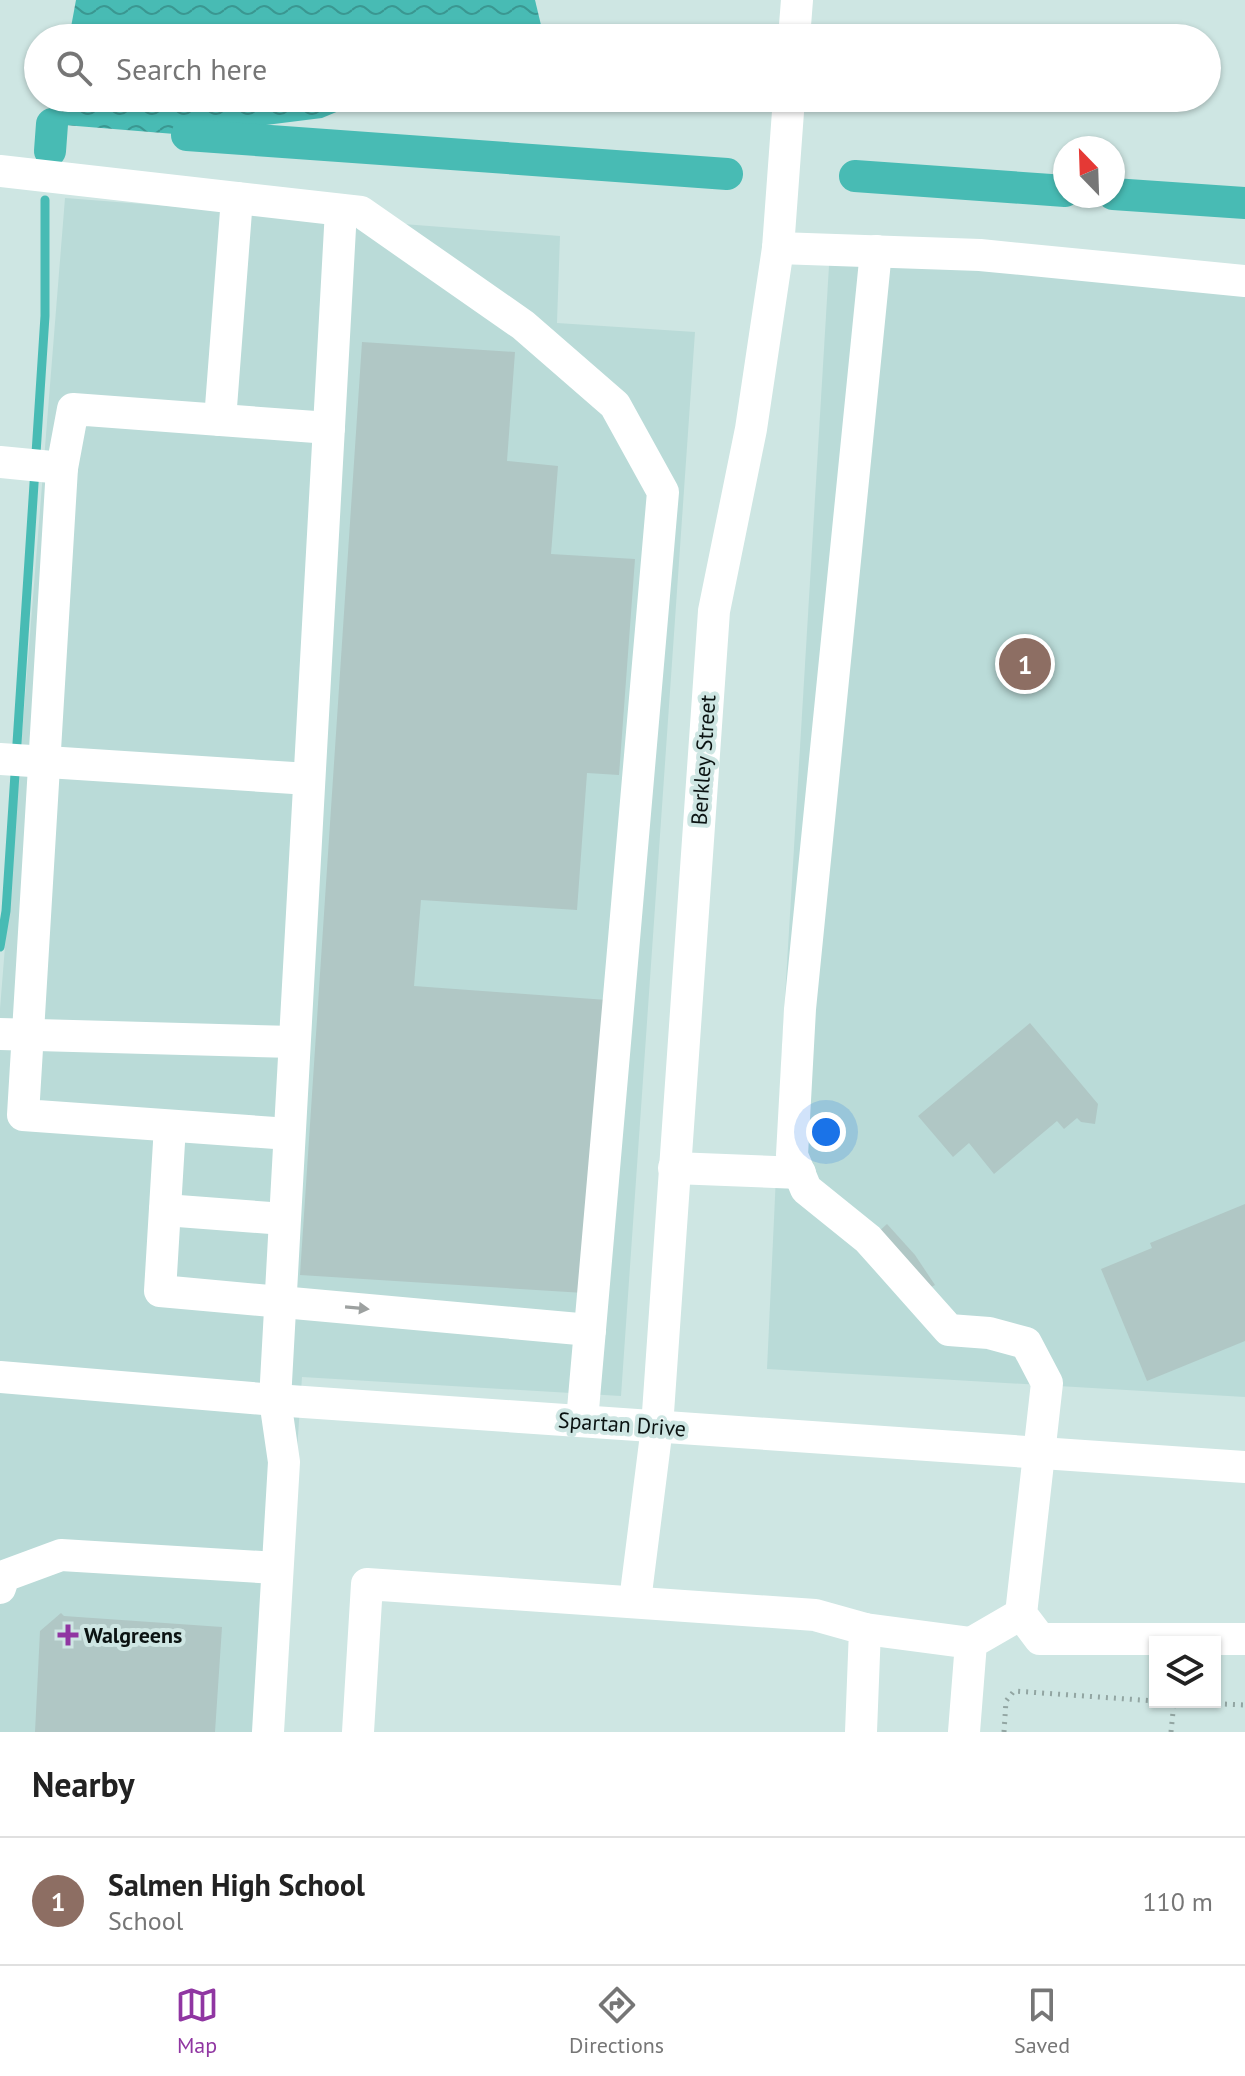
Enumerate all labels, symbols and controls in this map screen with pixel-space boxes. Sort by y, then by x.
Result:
search box [24,24,1221,112]
icon: search [52,46,96,90]
text: Search here [116,49,267,88]
north arrow [1053,136,1125,208]
pin: 1 [999,634,1051,694]
street label: Berkley Street [684,693,722,826]
your location [806,1112,846,1152]
one-way arrow [345,1302,370,1315]
street label: Spartan Drive [557,1406,687,1442]
place label: Walgreens [84,1621,182,1649]
marker: Walgreens [59,1626,77,1644]
map controls [1149,1636,1221,1708]
button: layers [1149,1636,1221,1708]
text: Nearby [32,1762,134,1806]
text: Salmen High School [108,1865,365,1904]
text: 1 [51,1885,65,1918]
text: 110 m [1142,1885,1213,1918]
text: School [108,1904,183,1937]
tab: Map [175,1983,219,2059]
tab: Directions [569,1983,664,2059]
tab: Saved [1014,1983,1070,2059]

